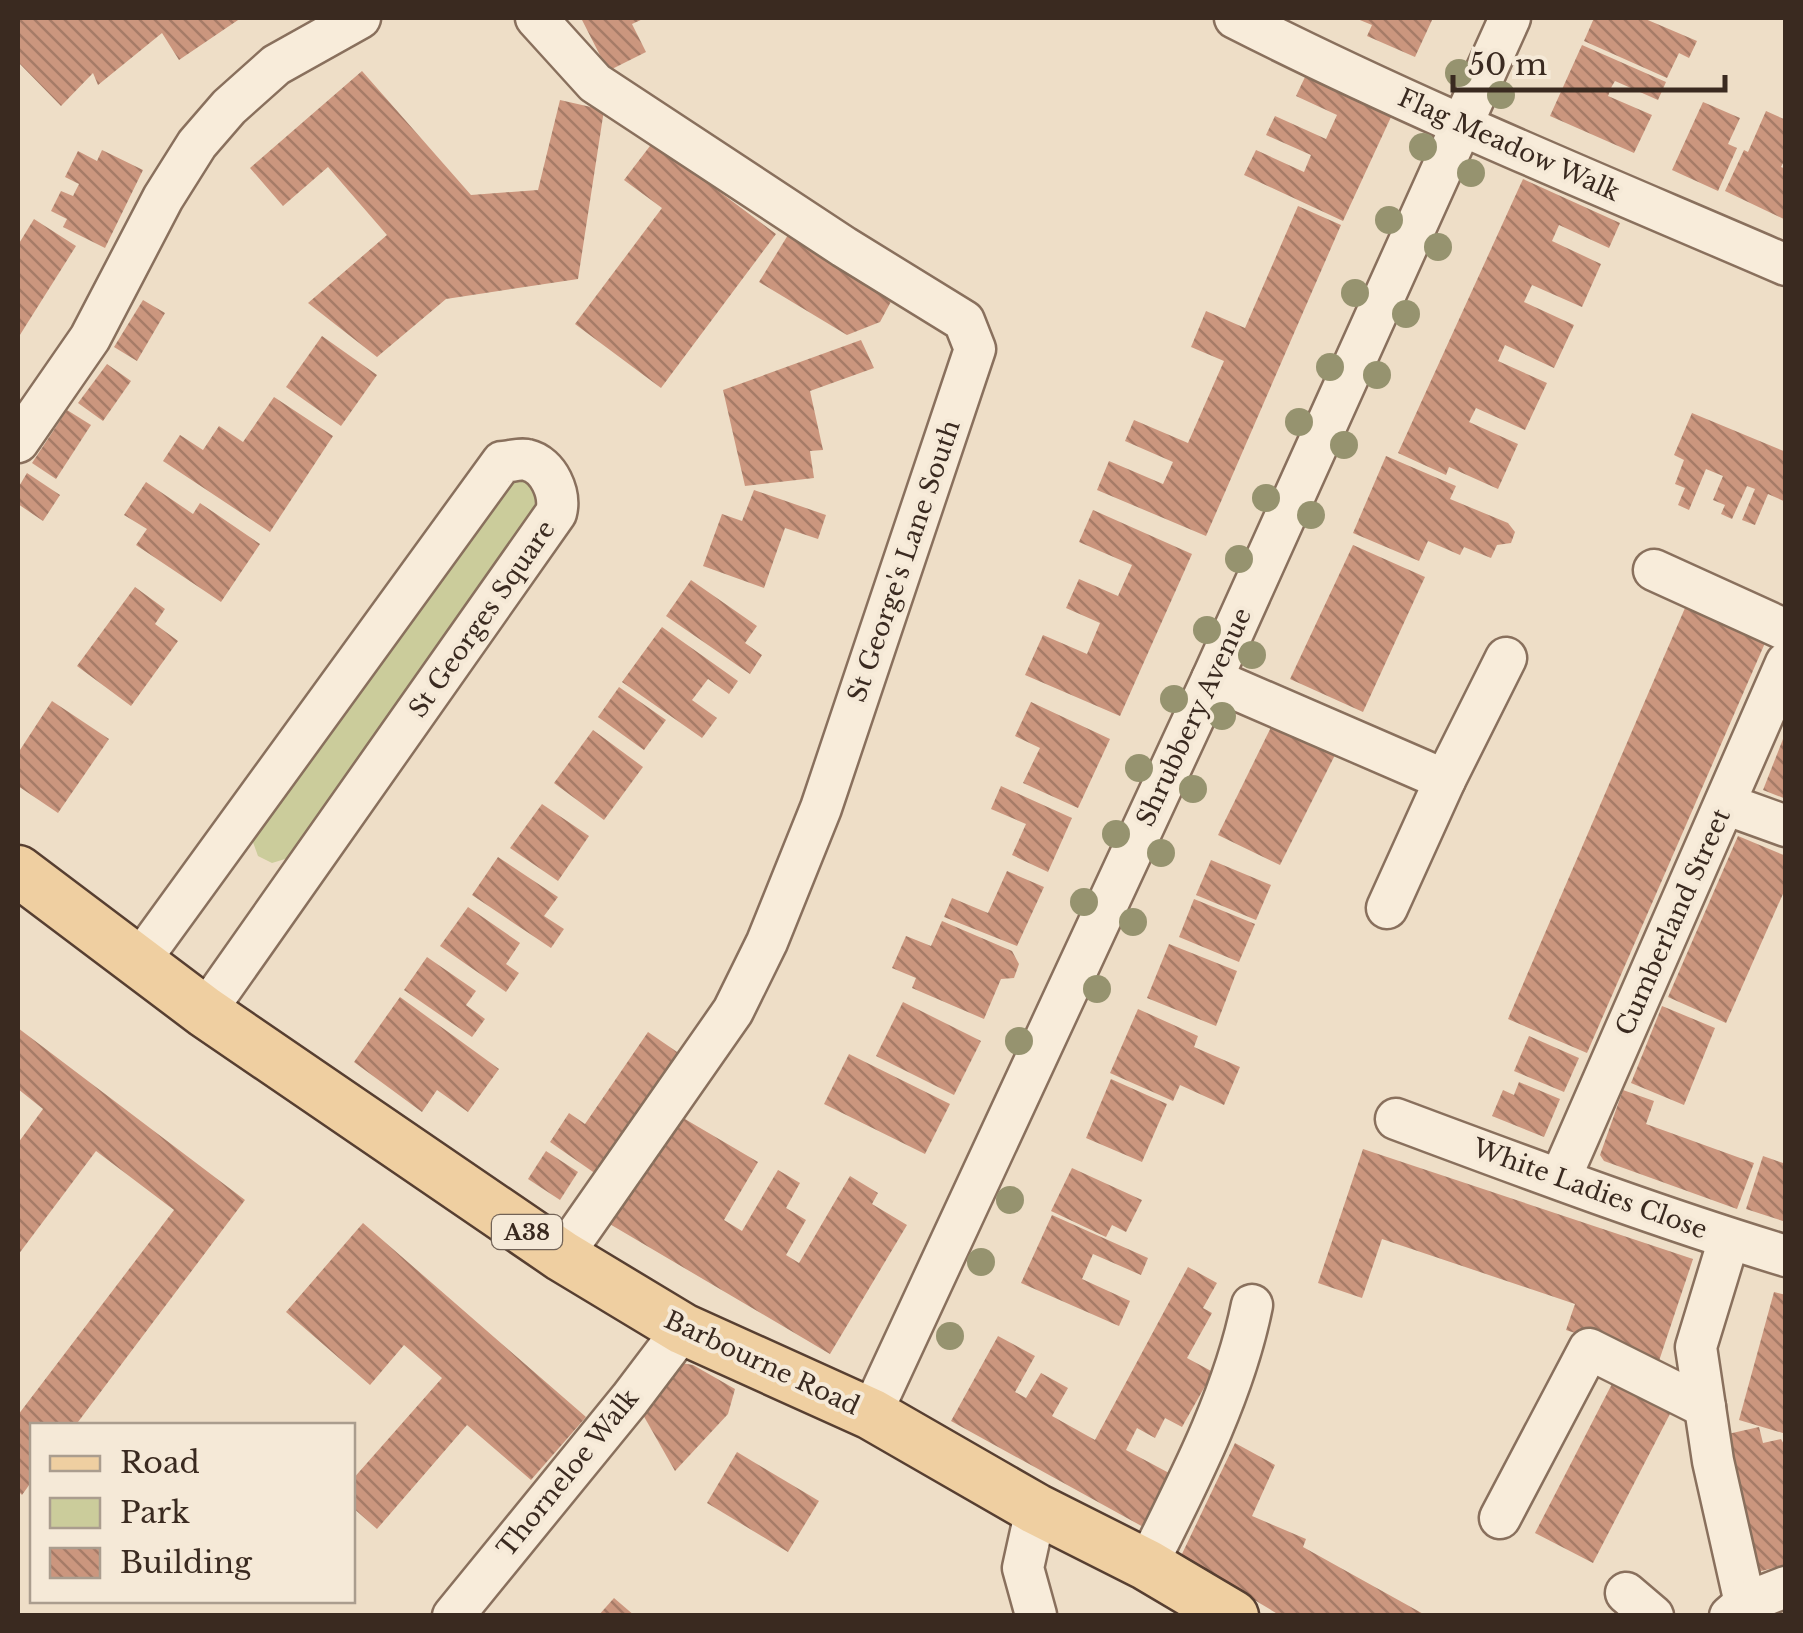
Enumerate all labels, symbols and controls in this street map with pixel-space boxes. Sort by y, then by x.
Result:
scale bar [1453,30,1726,92]
text: 50 m [1468,46,1547,83]
street label: Flag Meadow Walk [1393,82,1625,208]
street label: St George's Lane South [841,416,967,706]
street label: St Georges Square [402,514,562,724]
street label: Shrubbery Avenue [1130,603,1258,831]
street label: Cumberland Street [1609,803,1737,1040]
street label: White Ladies Close [1468,1132,1711,1246]
road number: A38 [492,1215,562,1249]
street label: Barbourne Road [660,1304,865,1422]
street label: Thorneloe Walk [491,1382,645,1563]
legend [30,1423,355,1603]
text: Road [120,1444,200,1481]
text: Park [120,1494,190,1531]
text: Building [120,1544,253,1581]

